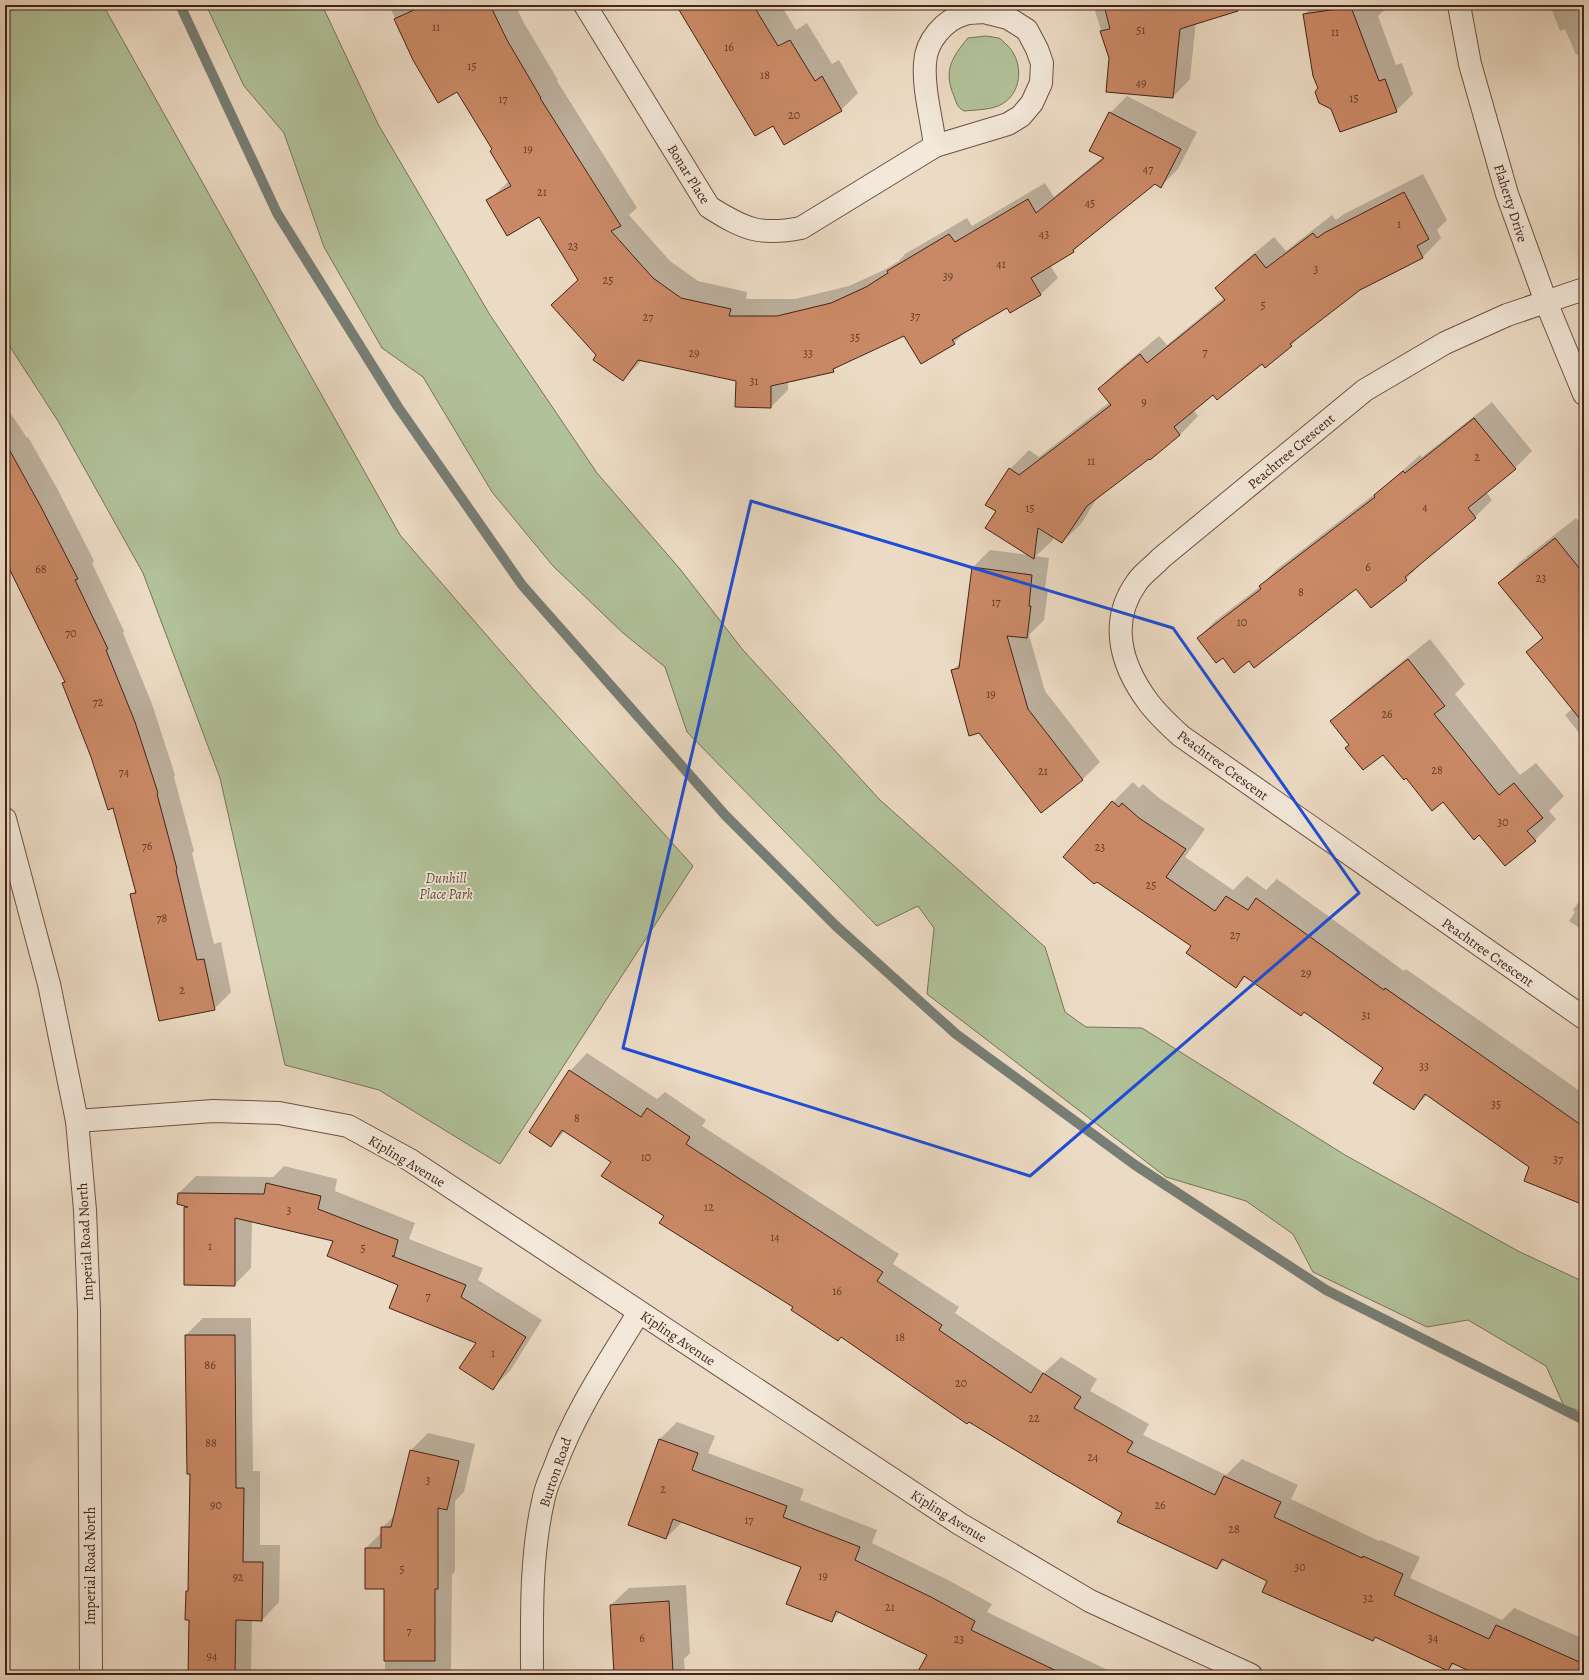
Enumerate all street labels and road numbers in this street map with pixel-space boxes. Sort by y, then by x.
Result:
street label: Bonar Place [663,141,714,208]
street label: Flaherty Drive [1489,162,1532,245]
street label: Peachtree Crescent [1244,409,1339,493]
street label: Peachtree Crescent [1173,726,1272,805]
street label: Peachtree Crescent [1438,914,1538,991]
street label: Kipling Avenue [365,1131,449,1192]
street label: Imperial Road North [73,1182,98,1302]
street label: Kipling Avenue [636,1306,719,1371]
street label: Burton Road [535,1434,576,1510]
street label: Kipling Avenue [907,1485,991,1547]
street label: Imperial Road North [81,1506,100,1625]

